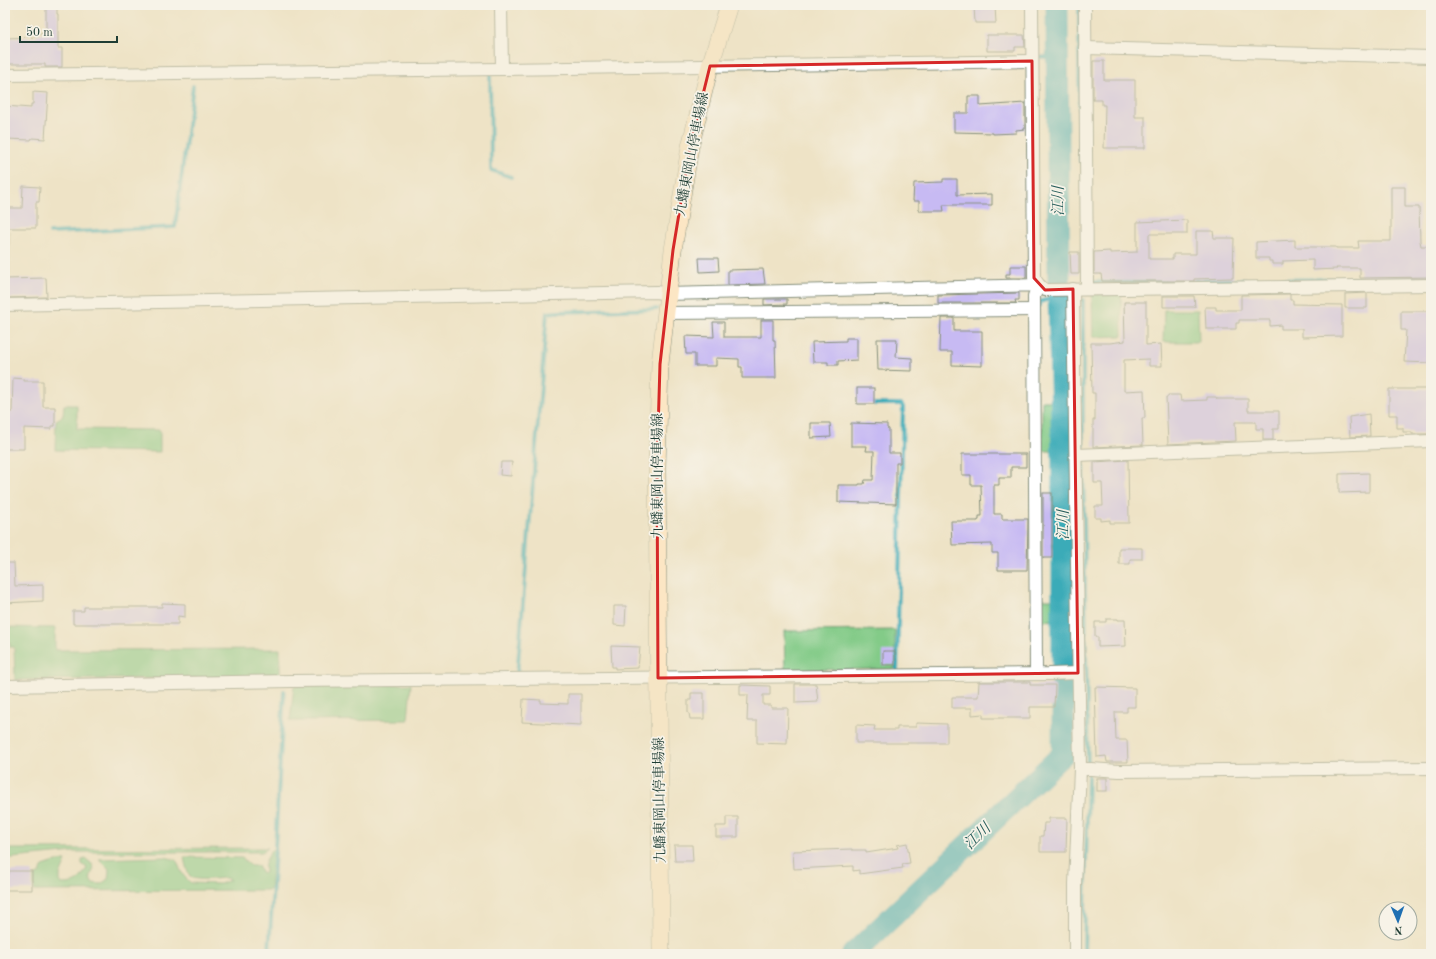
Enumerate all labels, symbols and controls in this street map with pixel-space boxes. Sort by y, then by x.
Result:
scale bar [20,18,117,44]
text: 50 m [26,26,53,39]
street label: 九蟠東岡山停車場線 [672,91,711,217]
water label: 江川 [1050,184,1067,216]
street label: 九蟠東岡山停車場線 [650,413,665,539]
water label: 江川 [1055,508,1072,540]
street label: 九蟠東岡山停車場線 [651,737,668,863]
water label: 江川 [961,818,995,853]
north arrow [1378,901,1418,941]
text: N [1393,924,1403,935]

